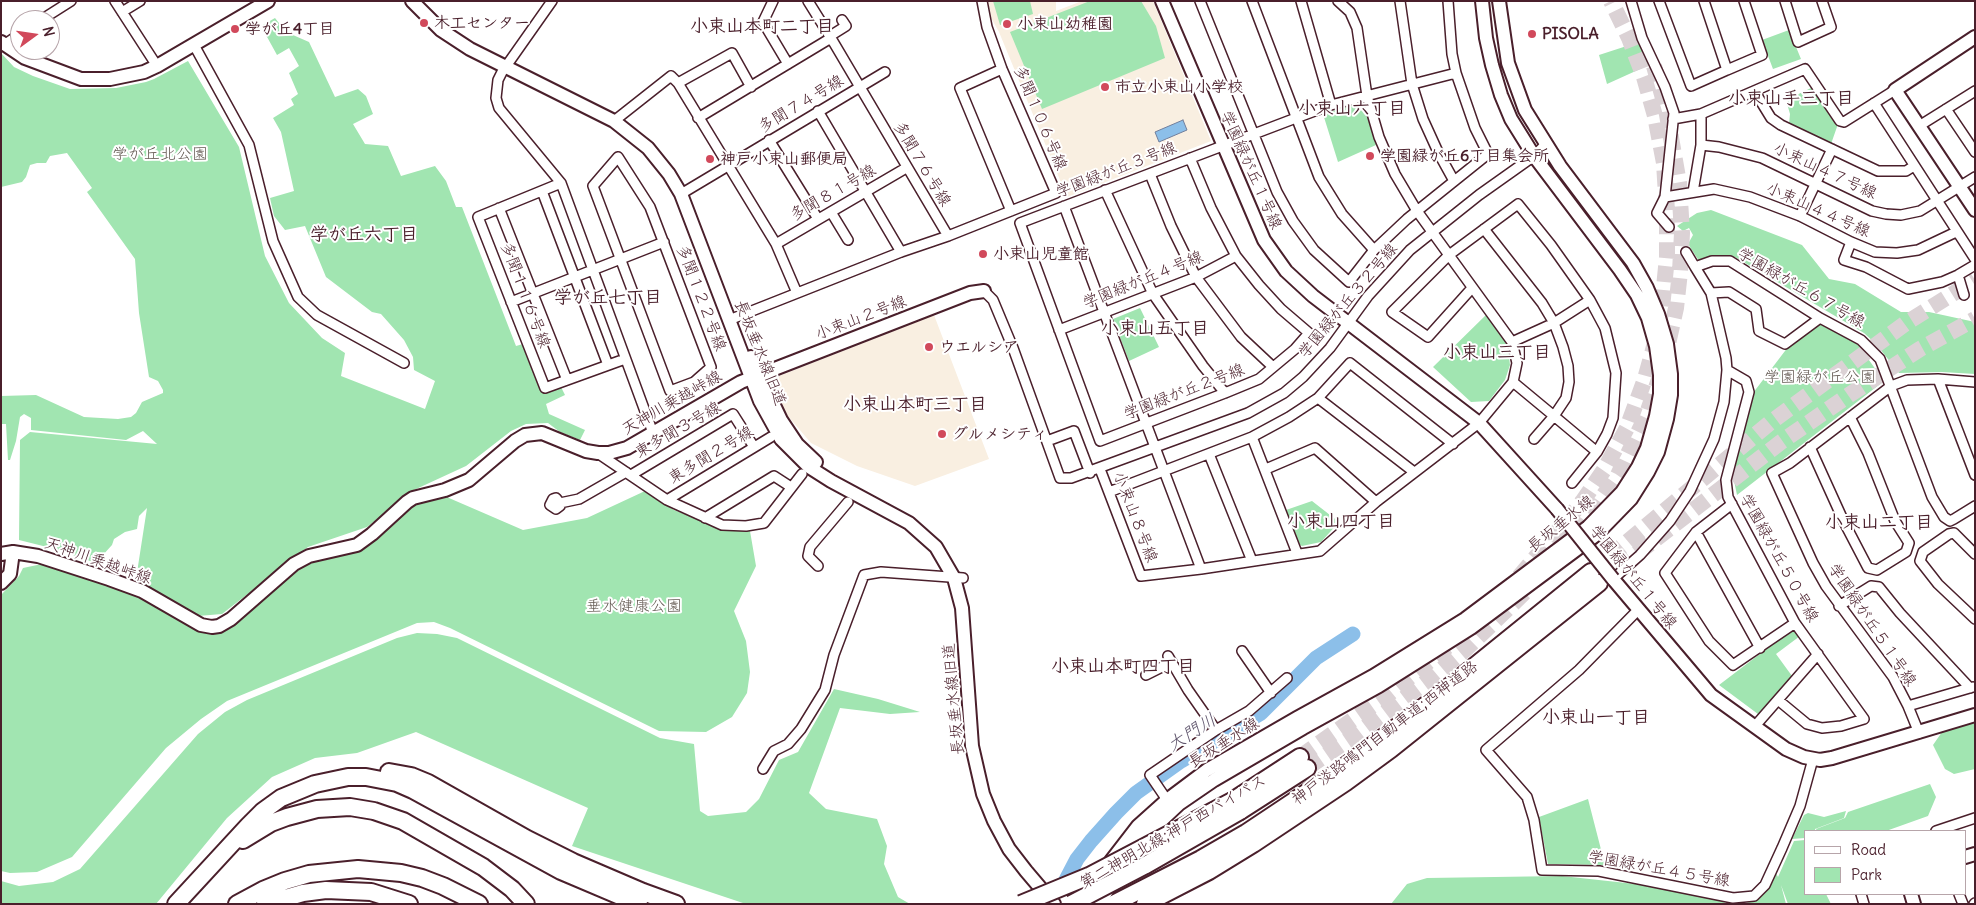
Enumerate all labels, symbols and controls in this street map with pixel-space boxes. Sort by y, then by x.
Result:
north arrow [10,10,60,60]
place label: 木工センター [434,13,530,33]
place label: 小束山幼稚園 [1017,14,1113,34]
district label: 小束山本町二丁目 [690,16,834,38]
marker: 木工センター [418,17,430,29]
marker: 小束山幼稚園 [1001,18,1013,30]
place label: 学が丘4丁目 [245,19,334,39]
marker: 学が丘4丁目 [229,23,241,35]
place label: PISOLA [1542,24,1599,44]
text: N [39,25,58,38]
marker: PISOLA [1526,28,1538,40]
street label: 多聞１０６号線 [1009,63,1071,173]
street label: 多聞７４号線 [755,71,847,137]
place label: 市立小束山小学校 [1115,77,1243,97]
marker: 市立小束山小学校 [1099,81,1111,93]
district label: 小束山手三丁目 [1728,88,1854,110]
district label: 小束山六丁目 [1298,98,1406,120]
street label: 学園緑が丘１号線 [1216,108,1286,232]
street label: 多聞７６号線 [889,118,955,210]
street label: 学園緑が丘３号線 [1053,138,1179,202]
street label: 小束山４７号線 [1770,139,1880,203]
park label: 学が丘北公園 [112,144,208,164]
place label: 学園緑が丘6丁目集会所 [1380,146,1549,166]
place label: 神戸小束山郵便局 [720,149,848,169]
marker: 学園緑が丘6丁目集会所 [1364,150,1376,162]
marker: 神戸小束山郵便局 [704,153,716,165]
street label: 多聞８１号線 [787,161,879,225]
street label: 小束山４４号線 [1763,178,1873,242]
district label: 学が丘六丁目 [310,224,418,246]
street label: 多聞１１６号線 [496,239,554,351]
street label: 学園緑が丘３２号線 [1294,240,1402,362]
street label: 多聞１２２号線 [672,242,730,354]
place label: 小束山児童館 [993,244,1089,264]
street label: 学園緑が丘６７号線 [1734,244,1868,332]
street label: 学園緑が丘４号線 [1080,247,1206,313]
marker: 小束山児童館 [977,248,989,260]
district label: 学が丘七丁目 [554,287,662,309]
street label: 小束山２号線 [813,292,909,344]
street label: 長坂垂水線旧道 [730,297,790,409]
district label: 小束山五丁目 [1101,318,1209,340]
place label: ウエルシア [939,337,1019,357]
marker: ウエルシア [923,341,935,353]
district label: 小束山三丁目 [1443,342,1551,364]
street label: 学園緑が丘２号線 [1121,360,1247,424]
street label: 天神川乗越峠線 [619,367,725,439]
park label: 学園緑が丘公園 [1764,367,1876,387]
district label: 小束山本町三丁目 [843,394,987,416]
street label: 東多聞３号線 [632,398,724,462]
street label: 東多聞２号線 [665,422,757,488]
place label: グルメシティ [952,424,1048,444]
marker: グルメシティ [936,428,948,440]
street label: 小束山８号線 [1109,469,1161,565]
street label: 学園緑が丘５０号線 [1736,490,1822,626]
street label: 長坂垂水線 [1524,491,1598,557]
district label: 小束山四丁目 [1287,511,1395,533]
district label: 小束山二丁目 [1825,512,1933,534]
street label: 学園緑が丘１号線 [1585,521,1681,633]
street label: 天神川乗越峠線 [42,534,154,588]
street label: 学園緑が丘５１号線 [1824,560,1920,690]
park label: 垂水健康公園 [586,596,682,616]
street label: 長坂垂水線旧道 [940,642,968,756]
district label: 小束山本町四丁目 [1051,656,1195,678]
street label: 神戸淡路鳴門自動車道;西神道路 [1288,657,1482,809]
district label: 小束山一丁目 [1542,707,1650,729]
water label: 大門川 [1163,710,1221,756]
street label: 長坂垂水線 [1185,714,1263,772]
street label: 第二神明北線;神戸西バイパス [1076,771,1270,893]
legend [1804,830,1966,895]
text: Road [1851,840,1886,859]
street label: 学園緑が丘４５号線 [1586,847,1732,891]
text: Park [1851,865,1882,884]

